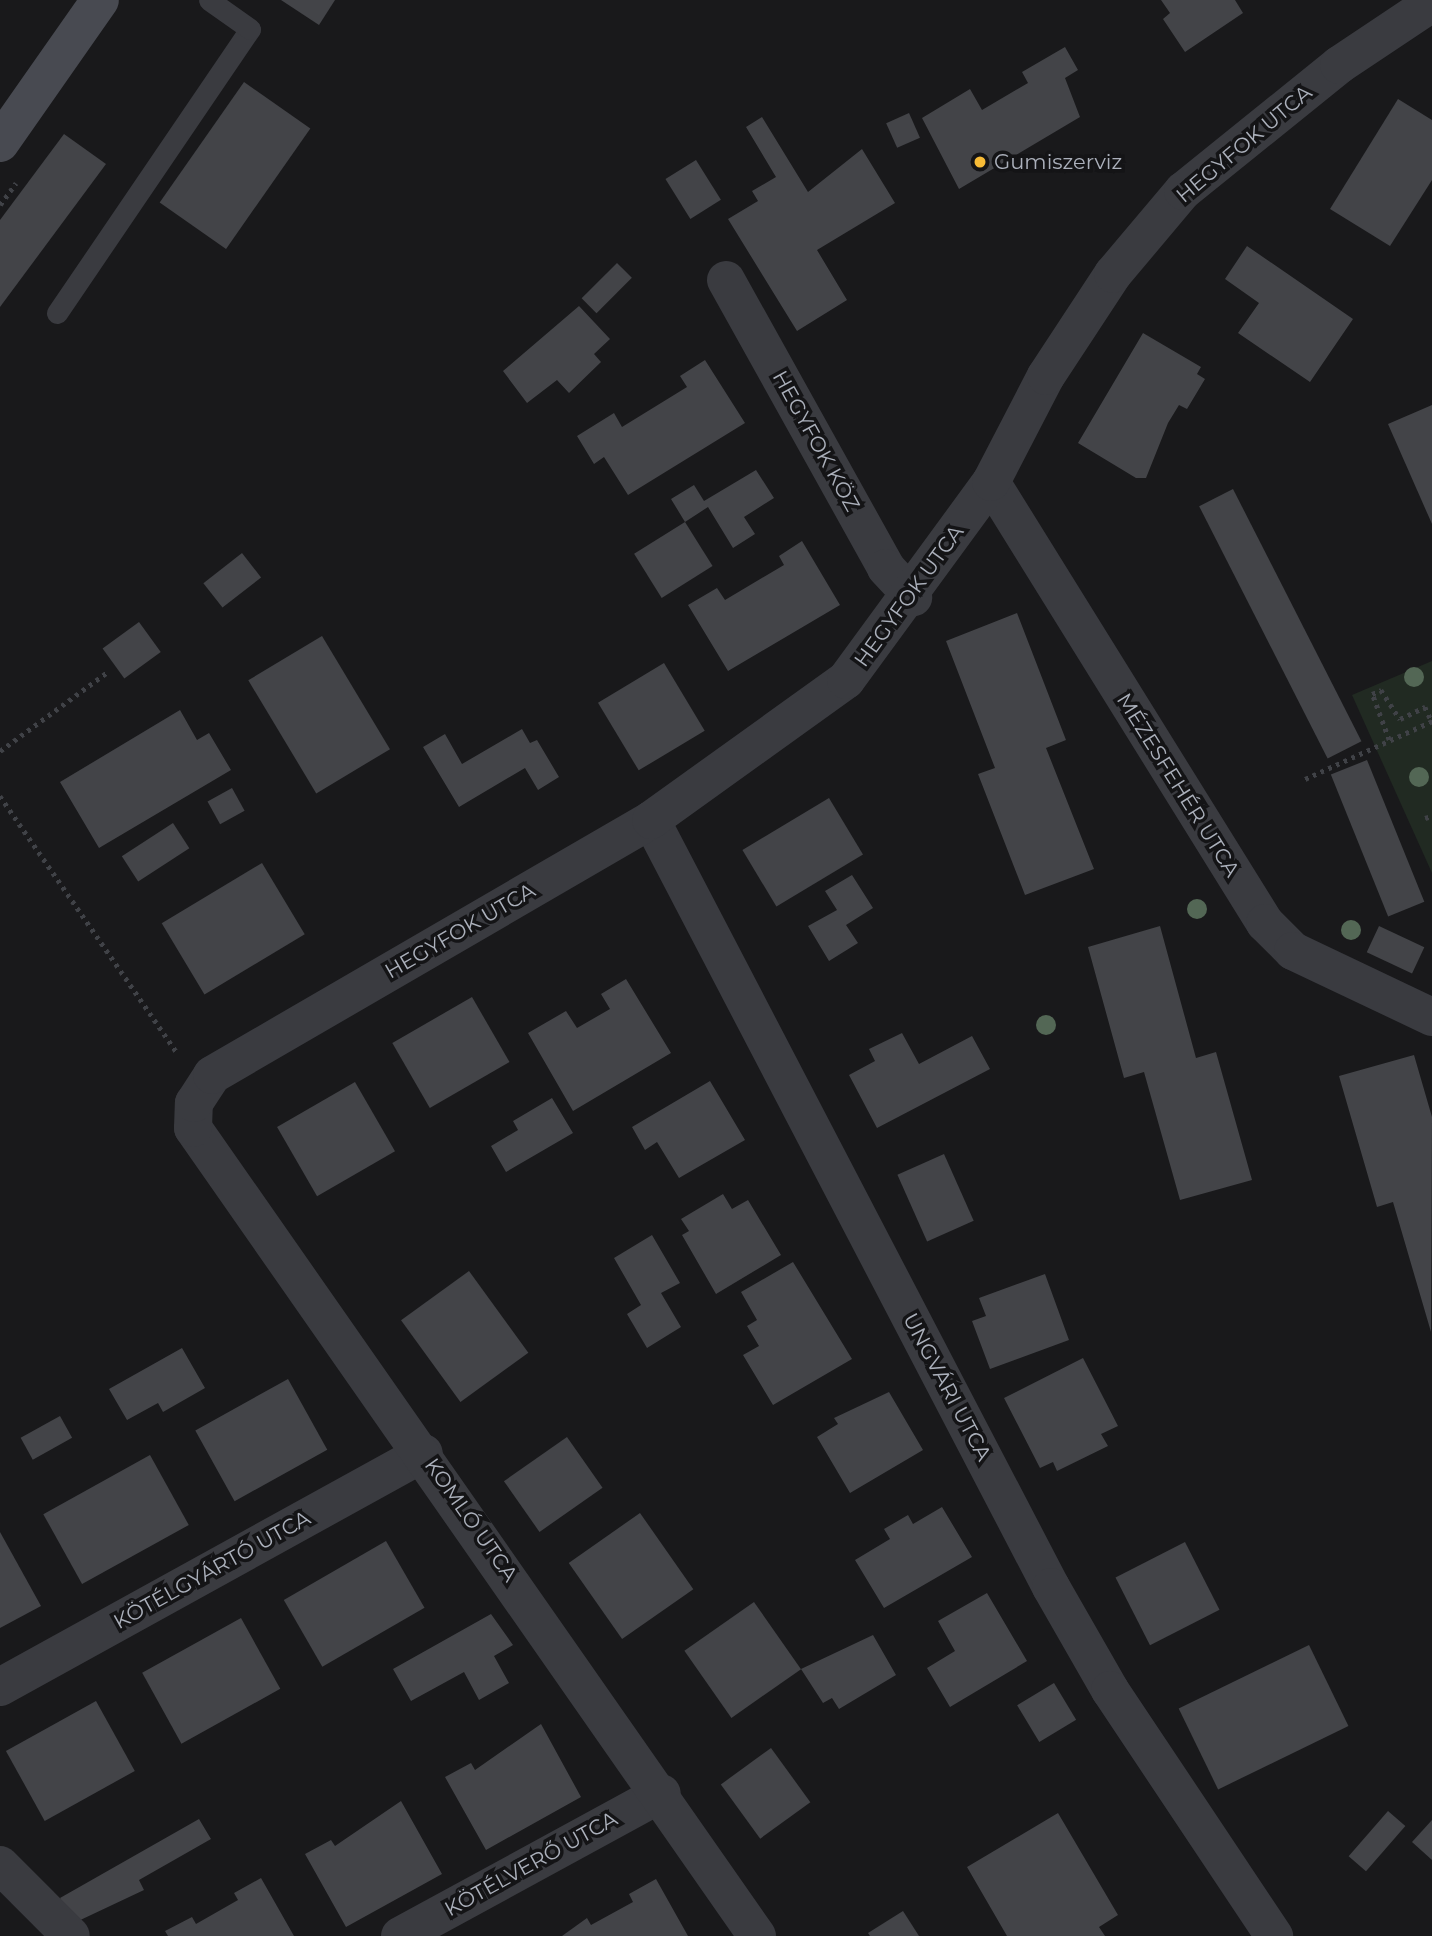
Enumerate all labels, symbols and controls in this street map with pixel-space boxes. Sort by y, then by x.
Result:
street label: HEGYFOK UTCA [1171,80,1317,208]
place label: Gumiszerviz [994,149,1122,175]
marker: Gumiszerviz [972,154,988,170]
street label: HEGYFOK KÖZ [767,366,865,516]
street label: HEGYFOK UTCA [849,520,969,672]
street label: MÉZESFEHÉR UTCA [1111,689,1245,881]
street label: HEGYFOK UTCA [380,878,540,984]
street label: UNGVÁRI UTCA [897,1309,997,1465]
street label: KOMLÓ UTCA [419,1453,523,1587]
street label: KÖTÉLGYÁRTÓ UTCA [109,1505,315,1635]
street label: KÖTÉLVERŐ UTCA [440,1806,622,1922]

